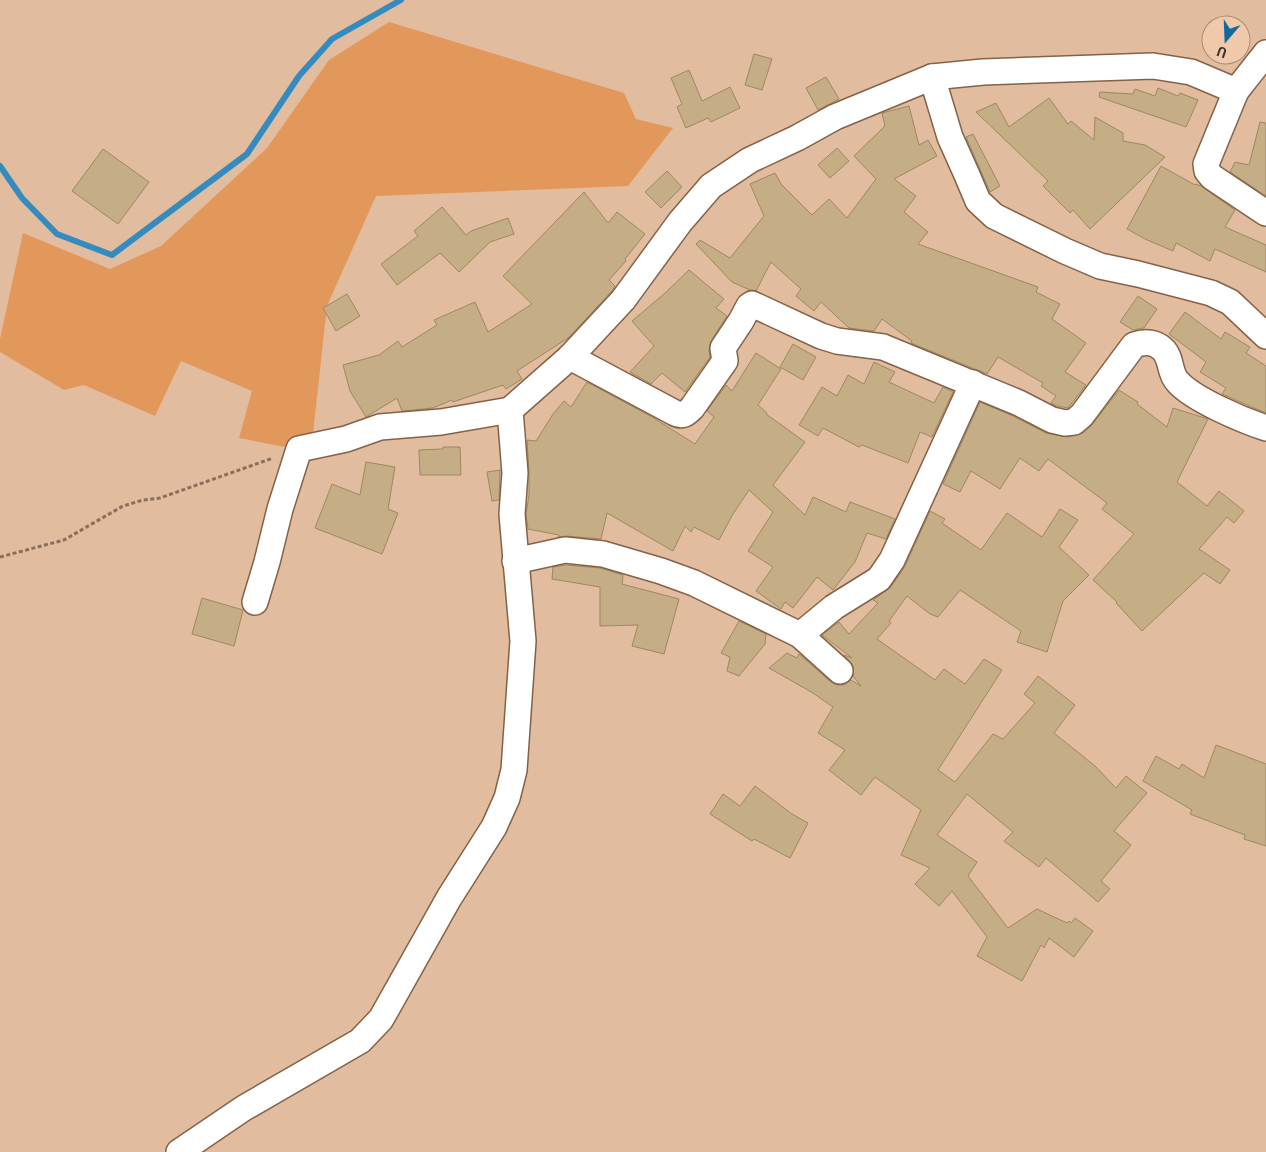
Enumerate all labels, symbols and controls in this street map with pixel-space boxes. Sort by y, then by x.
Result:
north arrow [1201,15,1251,65]
text: U [1215,43,1229,61]

